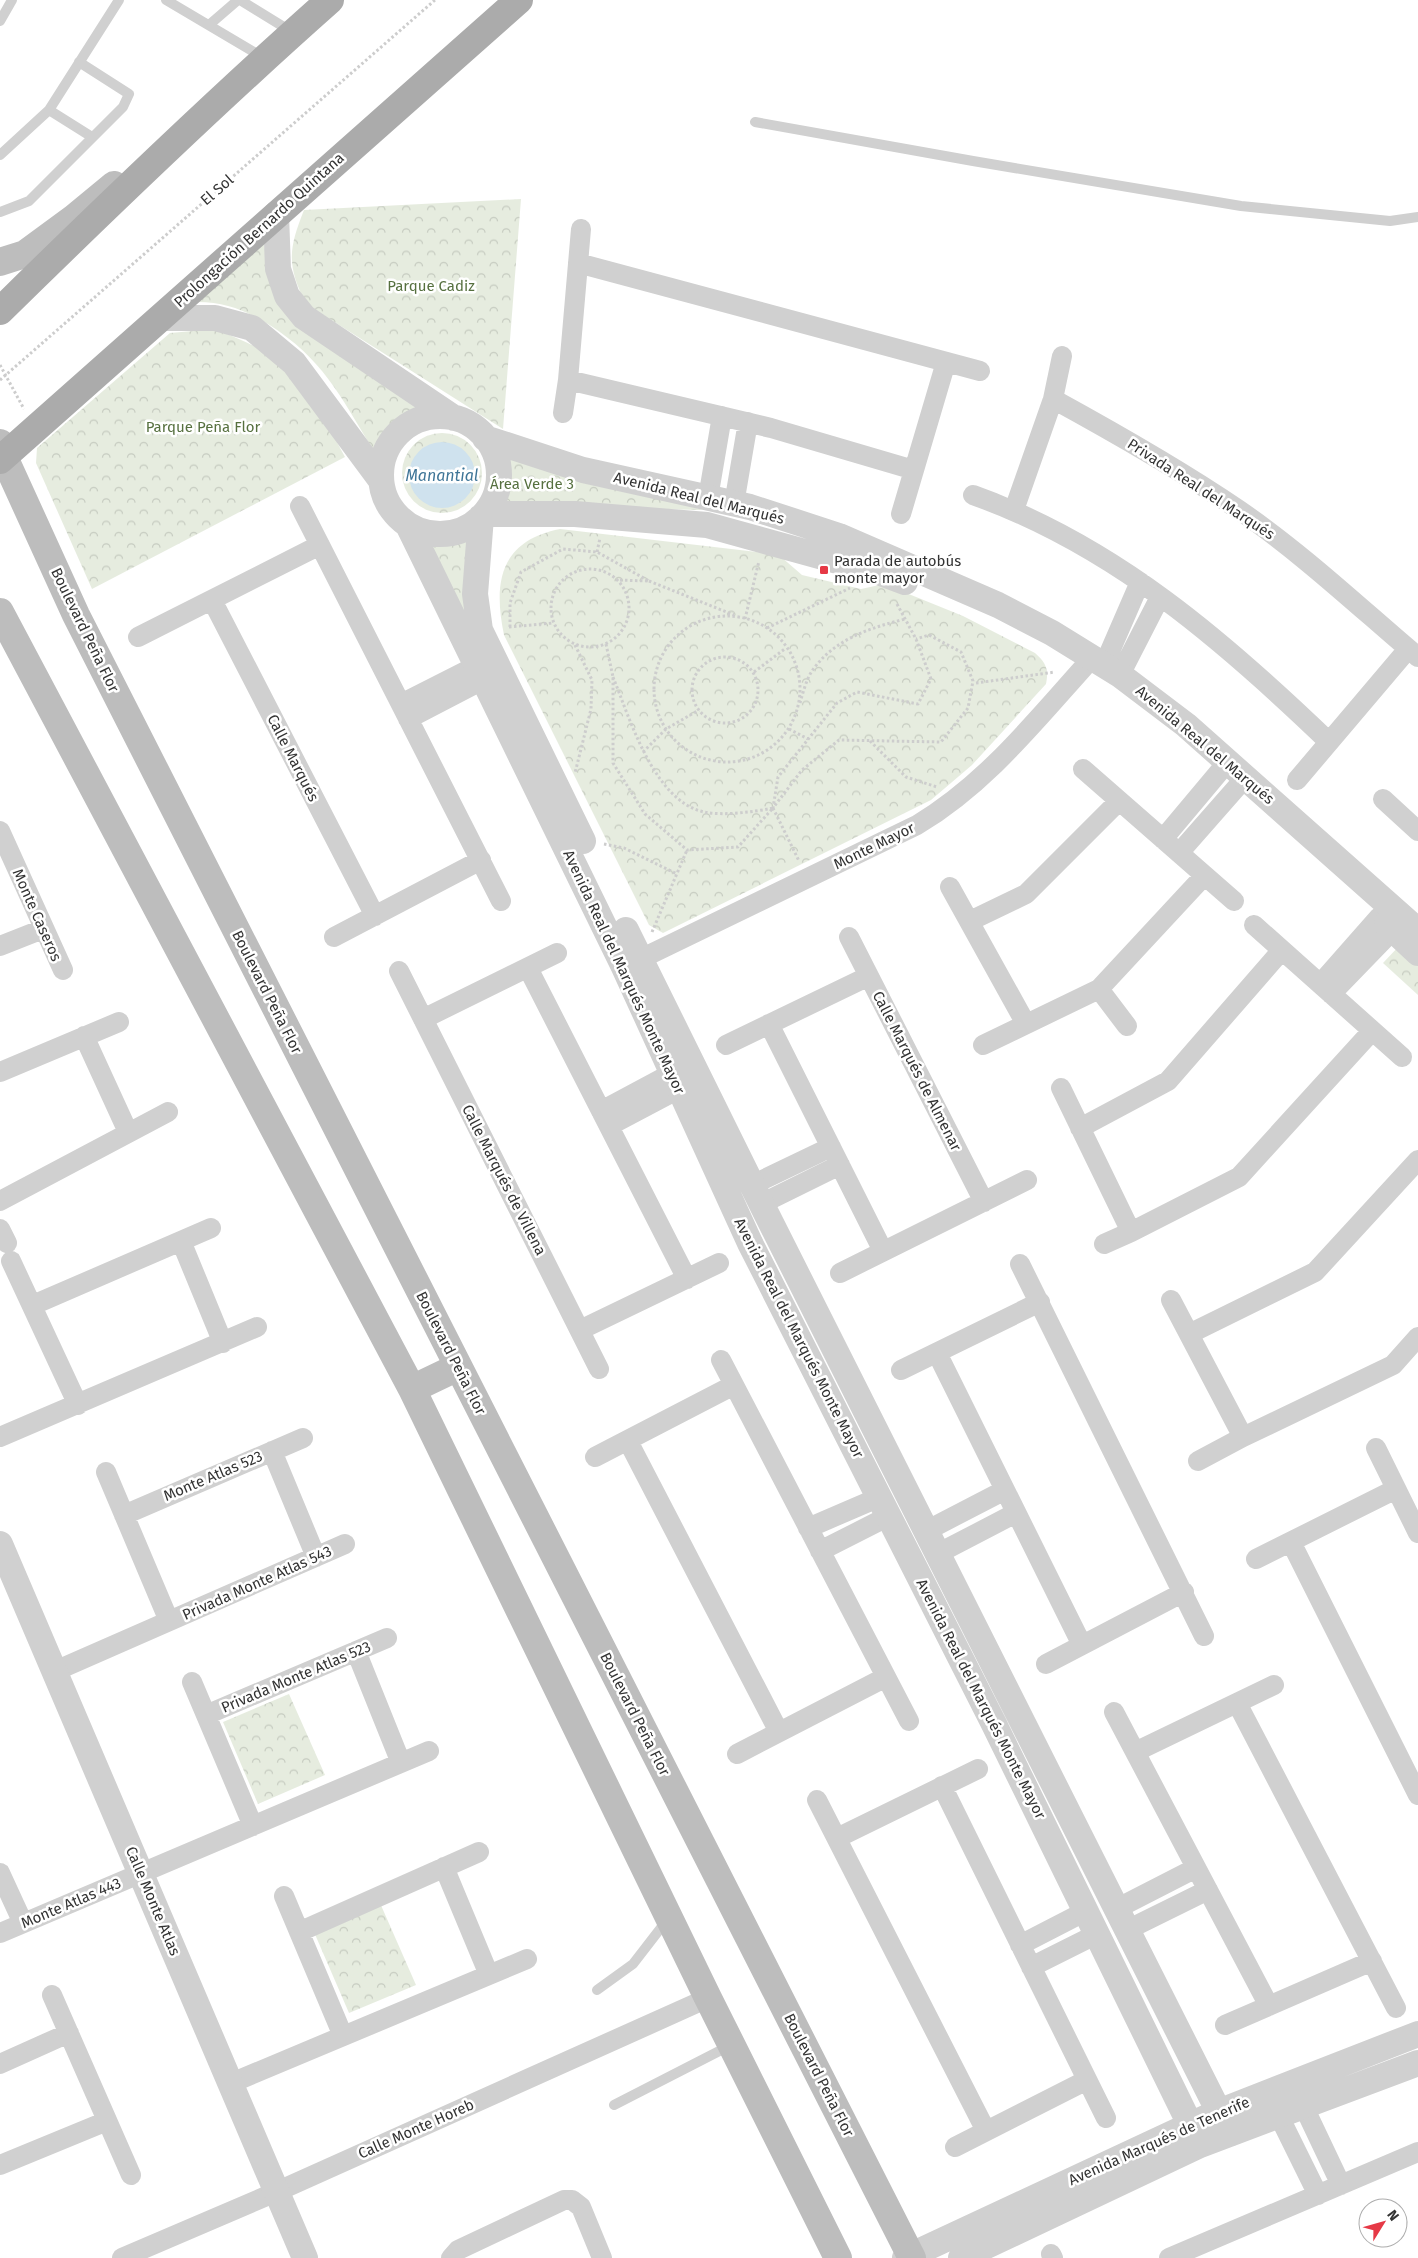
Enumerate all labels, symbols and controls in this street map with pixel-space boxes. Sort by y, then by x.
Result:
street label: Prolongación Bernardo Quintana [170,149,348,311]
street label: El Sol [197,170,238,209]
park label: Parque Cadiz [387,277,475,295]
park label: Parque Peña Flor [146,418,261,436]
street label: Privada Real del Marqués [1124,435,1278,543]
water label: Manantial [406,466,478,485]
street label: Avenida Real del Marqués [612,468,786,528]
park label: Área Verde 3 [490,475,574,493]
place label: Parada de autobús monte mayor [834,552,961,587]
marker: Parada de autobús monte mayor [818,564,830,576]
street label: Boulevard Peña Flor [47,565,123,695]
street label: Avenida Real del Marqués [1132,682,1278,808]
street label: Calle Marqués [263,712,323,804]
street label: Monte Mayor [830,819,918,873]
street label: Avenida Real del Marqués Monte Mayor [559,847,689,1097]
street label: Monte Caseros [9,866,65,964]
street label: Boulevard Peña Flor [228,927,306,1057]
street label: Calle Marqués de Almenar [869,988,965,1154]
street label: Calle Marqués de Villena [458,1102,550,1258]
street label: Avenida Real del Marqués Monte Mayor [730,1215,868,1461]
street label: Boulevard Peña Flor [412,1288,490,1418]
street label: Monte Atlas 523 [161,1447,265,1505]
street label: Privada Monte Atlas 543 [180,1542,334,1624]
street label: Avenida Real del Marqués Monte Mayor [912,1576,1050,1822]
street label: Privada Monte Atlas 523 [218,1637,374,1717]
street label: Boulevard Peña Flor [596,1649,674,1779]
street label: Calle Monte Atlas [122,1844,184,1958]
street label: Monte Atlas 443 [18,1874,124,1932]
street label: Boulevard Peña Flor [780,2010,858,2140]
street label: Avenida Marqués de Tenerife [1066,2093,1252,2189]
street label: Calle Monte Horeb [355,2095,477,2163]
north arrow [1358,2198,1408,2248]
text: N [1383,2207,1403,2224]

